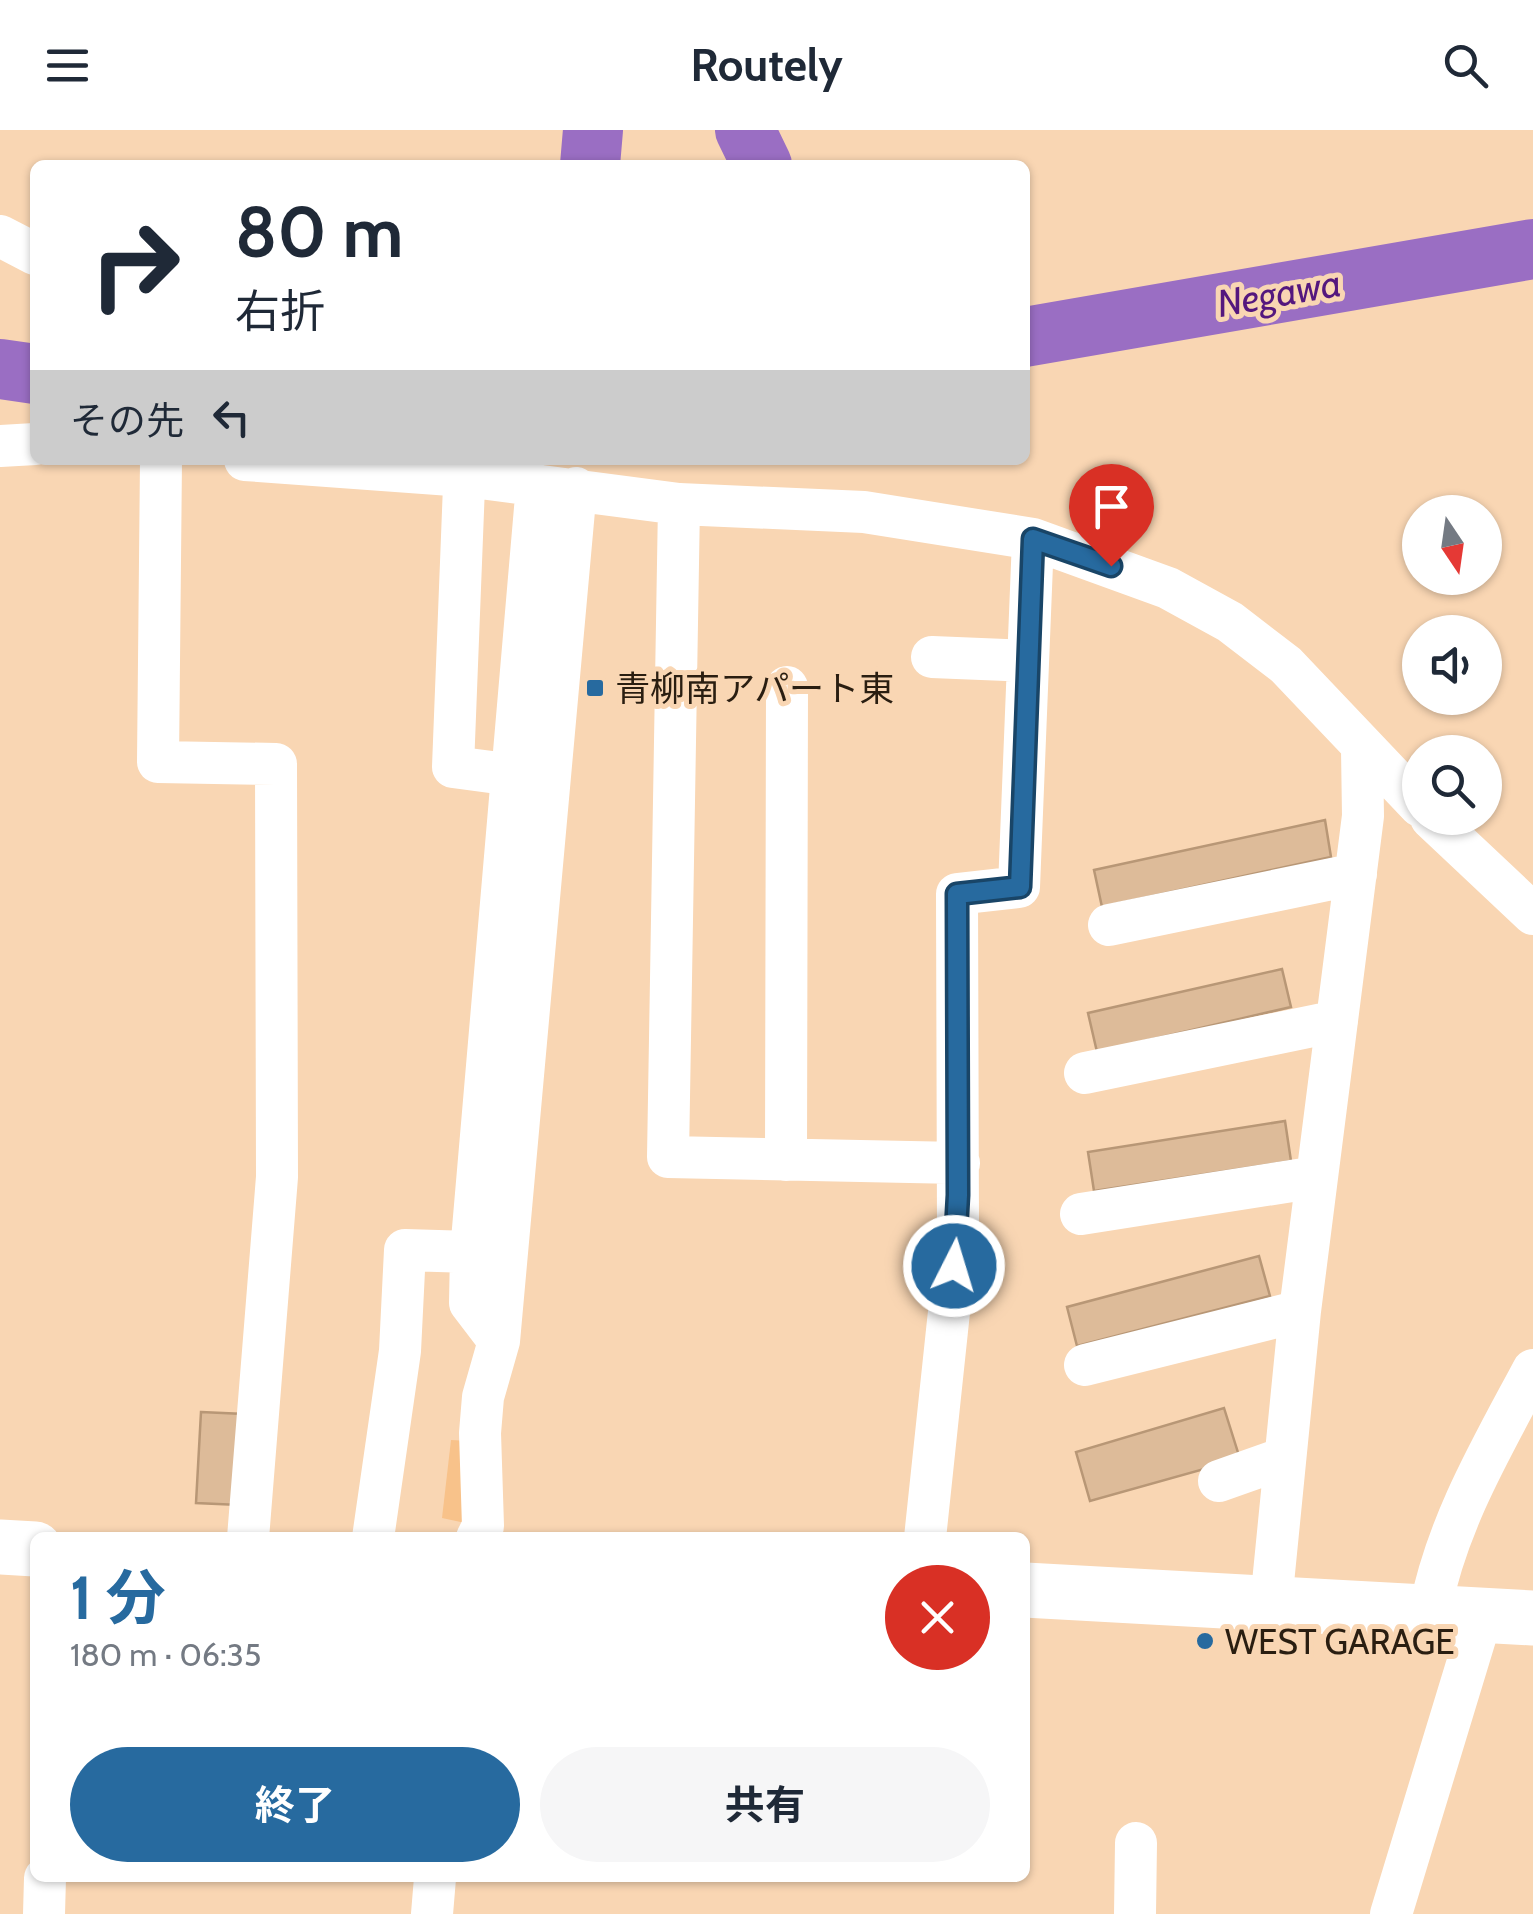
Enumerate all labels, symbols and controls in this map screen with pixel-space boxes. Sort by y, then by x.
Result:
icon: menu [40,38,95,93]
text: Routely [690,38,843,92]
icon: search [1438,38,1493,93]
text: 80 m [235,189,403,275]
icon: right [70,200,200,330]
water label: Negawa [1213,259,1345,327]
text: 右折 [235,284,325,338]
icon: left [204,390,259,445]
text: その先 [70,397,184,444]
pin [1069,464,1154,567]
icon: arrive [1084,479,1139,534]
north arrow [1402,495,1502,595]
map controls [1402,495,1502,835]
button: sound [1402,615,1502,715]
place label: 青柳南アパート東 [615,667,894,710]
marker: 青柳南アパート東 [584,677,606,699]
button: search [1402,735,1502,835]
position arrow [902,1214,1006,1318]
text: 1 分 [70,1561,166,1634]
button: close [885,1565,990,1670]
place label: WEST GARAGE [1225,1620,1455,1663]
marker: WEST GARAGE [1194,1630,1216,1652]
text: 180 m · 06:35 [70,1635,261,1674]
button: 終了 [70,1747,520,1862]
button: 共有 [540,1747,990,1862]

